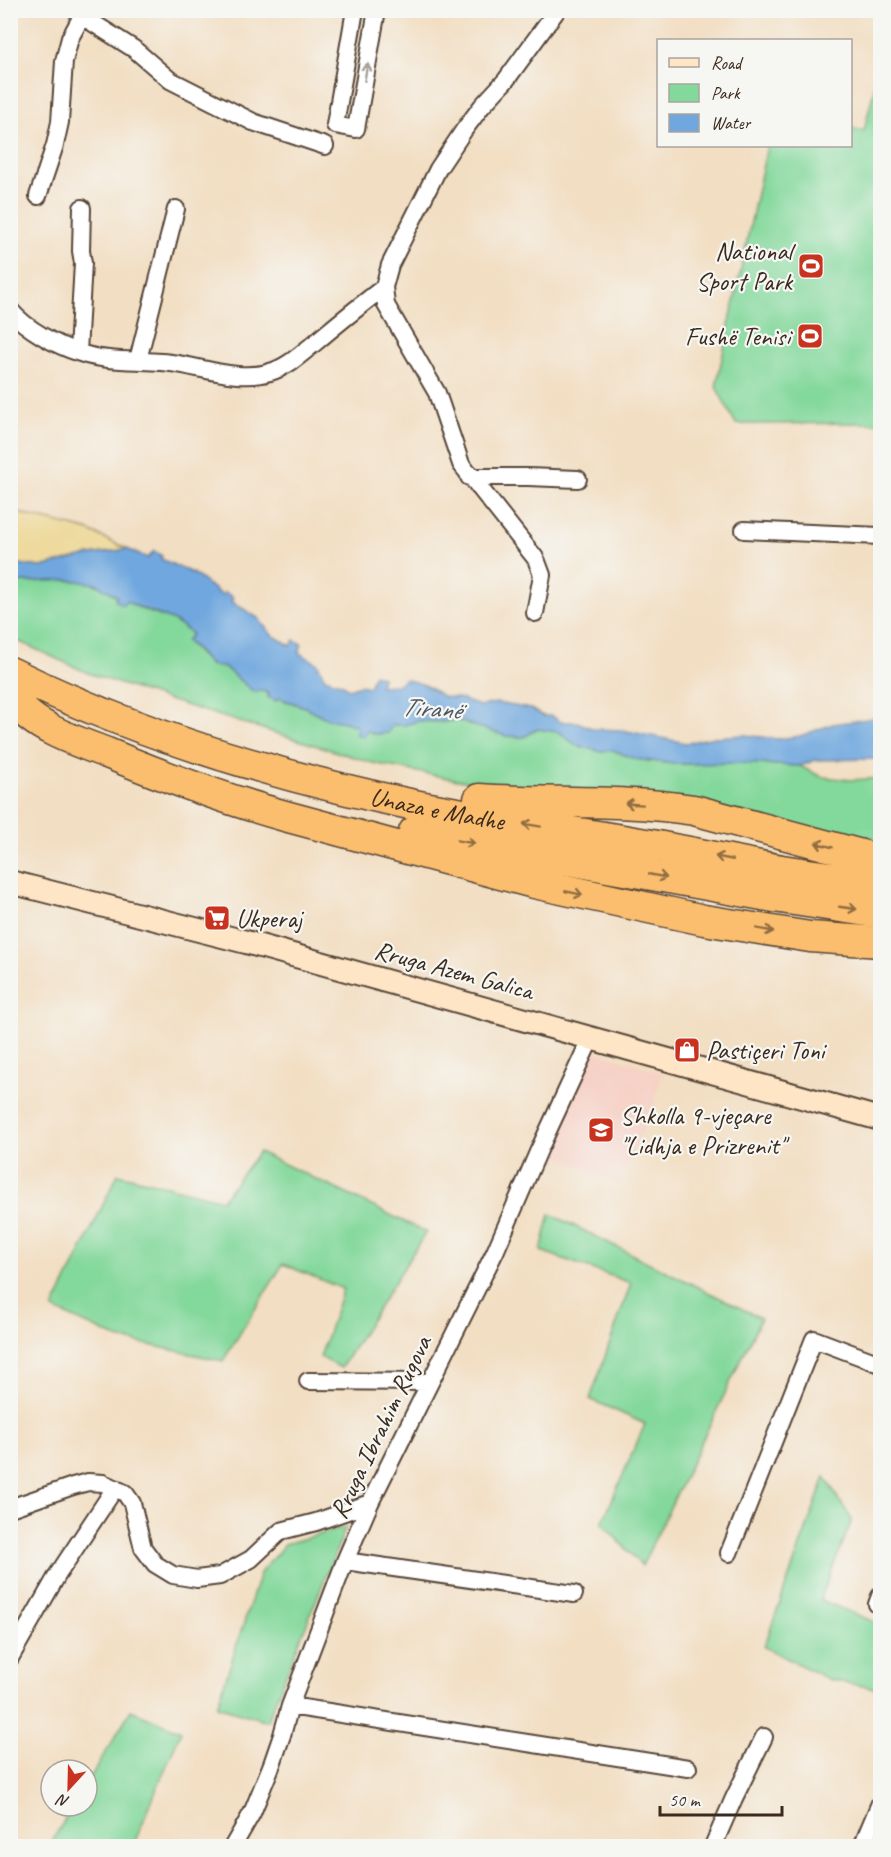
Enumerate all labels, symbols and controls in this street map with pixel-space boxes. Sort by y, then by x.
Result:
legend [657,39,852,147]
text: Road [711,52,744,74]
one-way arrow [361,63,372,82]
text: Park [711,82,741,104]
text: Water [711,112,752,134]
place label: National Sport Park [696,235,797,298]
sports icon: National Sport Park [796,251,826,281]
place label: Fushë Tenisi [685,320,793,353]
sports icon: Fushë Tenisi [795,321,825,351]
water label: Tiranë [400,689,469,728]
street label: Unaza e Madhe [367,780,508,838]
one-way arrow [624,798,644,809]
one-way arrow [522,819,542,830]
one-way arrow [456,836,476,847]
one-way arrow [815,838,834,850]
one-way arrow [714,852,734,863]
one-way arrow [648,871,668,882]
one-way arrow [564,887,583,899]
place label: Ukperaj [236,902,305,935]
supermarket icon: Ukperaj [202,903,232,933]
one-way arrow [838,903,858,914]
one-way arrow [755,925,774,936]
street label: Rruga Azem Galica [371,933,539,1008]
place label: Pastiçeri Toni [706,1034,828,1067]
shop icon: Pastiçeri Toni [672,1035,702,1065]
place label: Shkolla 9-vjeçare "Lidhja e Prizrenit" [620,1099,790,1162]
school or university icon: Shkolla 9-vjeçare "Lidhja e Prizrenit" [586,1115,616,1145]
street label: Rruga Ibrahim Rugova [322,1329,440,1524]
north arrow [39,1758,99,1818]
scale bar [660,1779,782,1817]
text: N [53,1789,72,1812]
text: 50 m [669,1789,702,1811]

